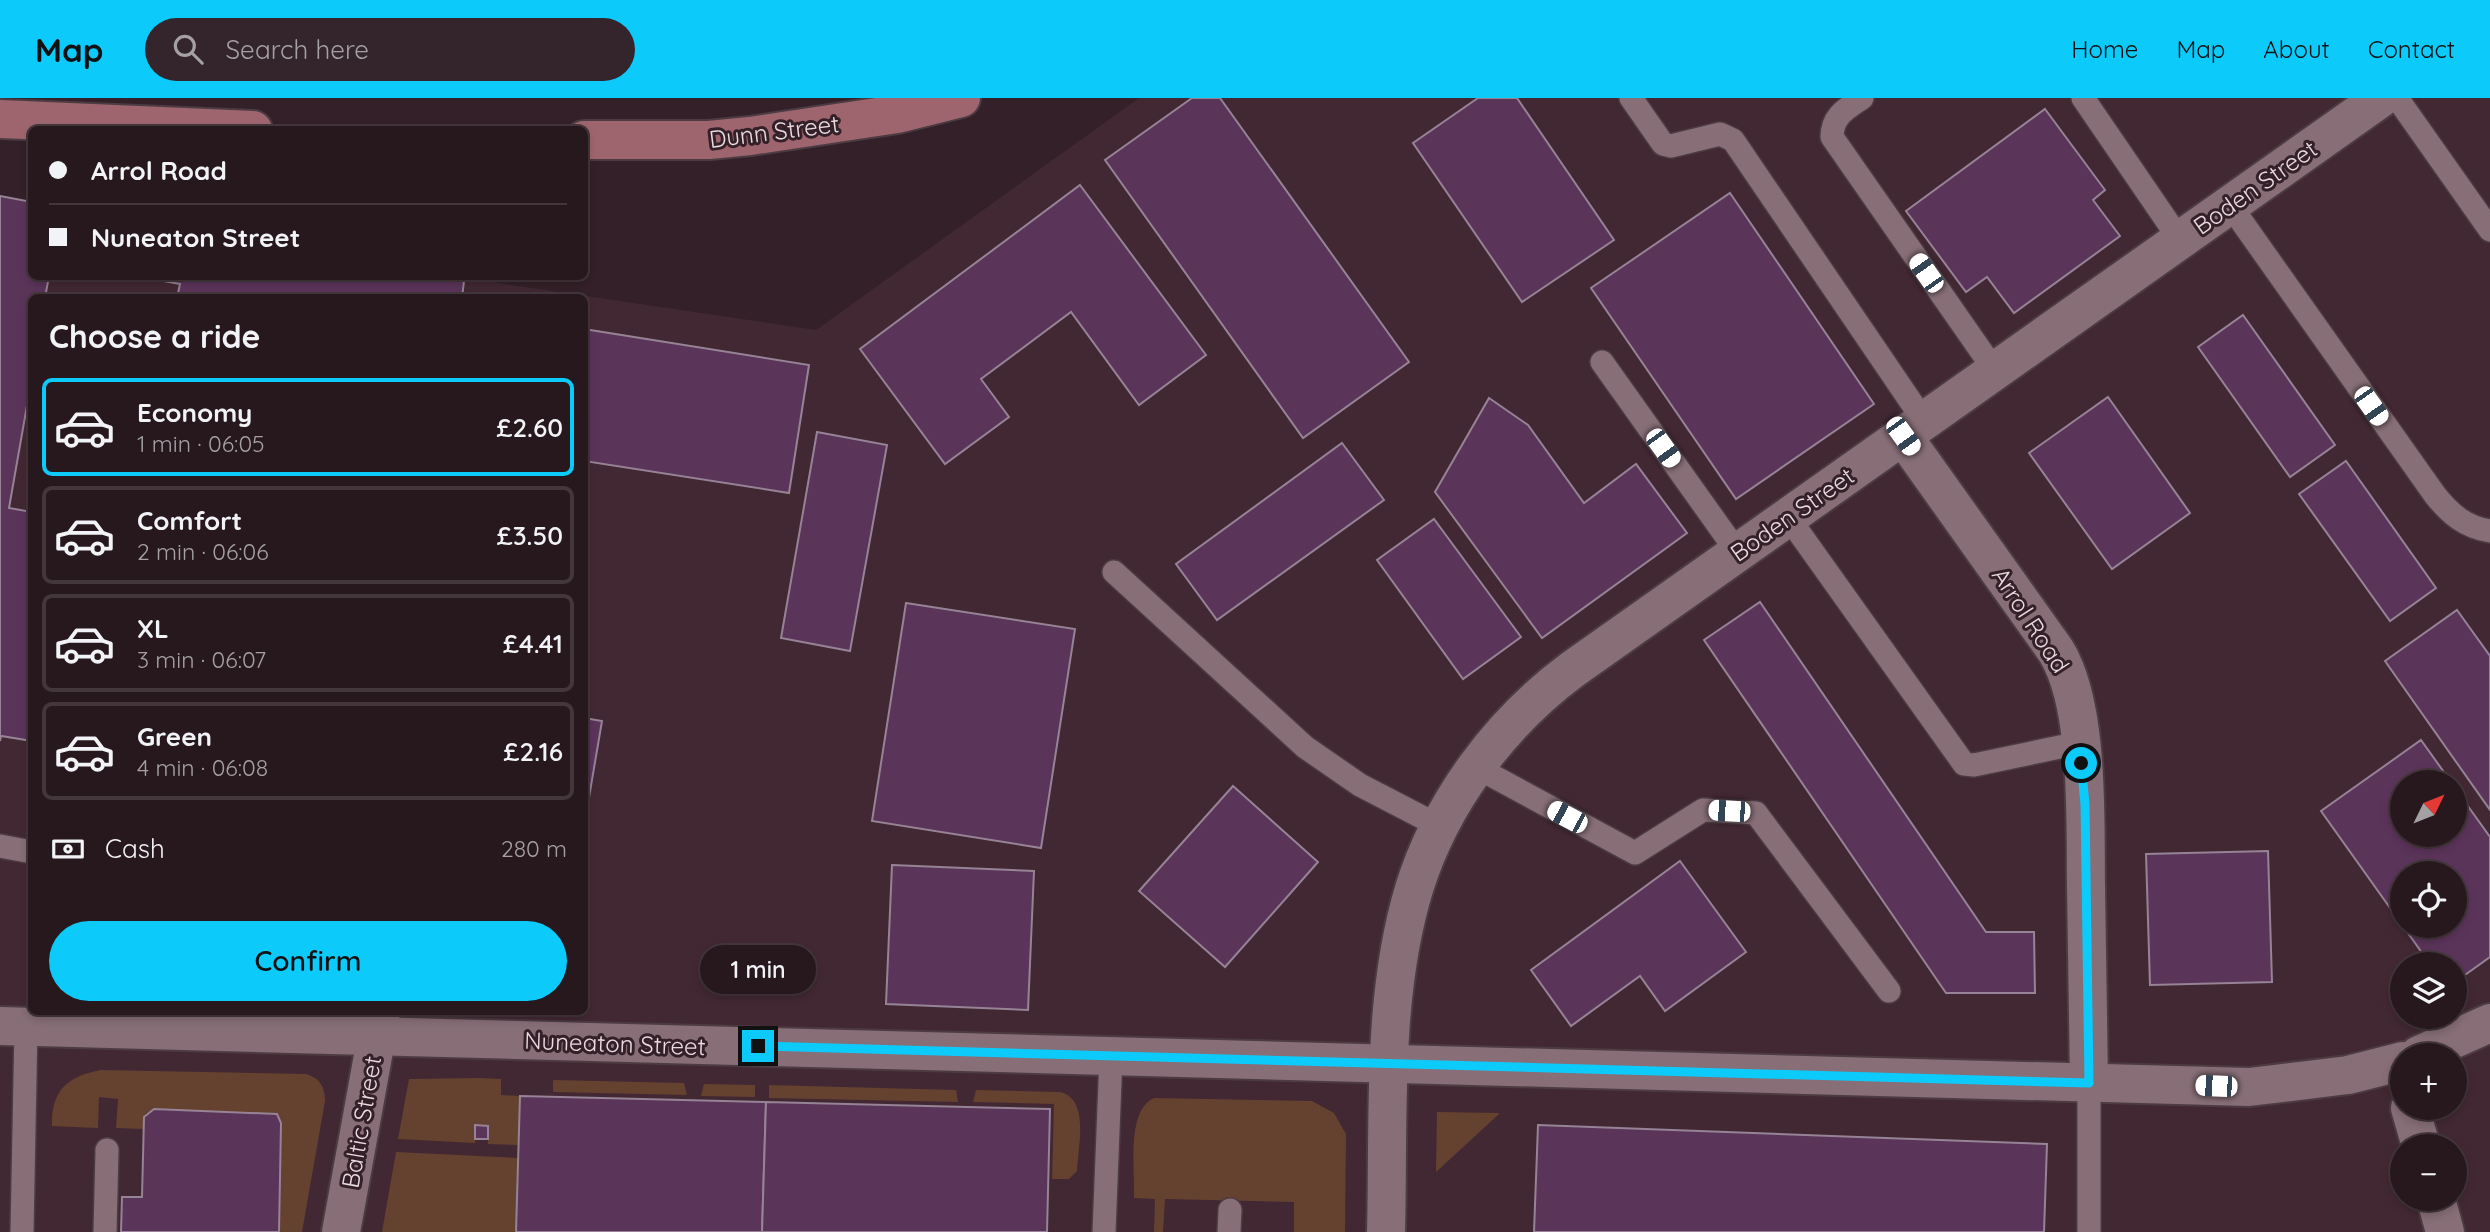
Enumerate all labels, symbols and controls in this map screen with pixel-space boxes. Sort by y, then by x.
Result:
search box [145,18,635,81]
text: Map [35,29,103,70]
icon: search [169,30,207,68]
text: Search here [225,33,369,66]
text: Home [2071,34,2138,64]
text: Map [2176,34,2225,64]
text: About [2263,34,2330,64]
text: Contact [2368,34,2455,64]
street label: Dunn Street [707,108,841,154]
street label: Boden Street [2187,133,2323,241]
text: Arrol Road [91,154,227,187]
text: Nuneaton Street [91,221,300,254]
car [1906,250,1947,296]
text: Choose a ride [49,316,261,356]
car [2351,383,2392,429]
icon: car [53,396,116,459]
text: Economy [137,396,252,429]
text: £2.60 [496,411,563,444]
car [1883,413,1924,459]
car [1643,425,1684,471]
text: 1 min · 06:05 [137,429,265,458]
street label: Boden Street [1724,460,1860,568]
icon: car [53,504,116,567]
text: Comfort [137,504,242,537]
text: £3.50 [497,519,563,552]
text: 2 min · 06:06 [137,537,269,566]
street label: Arrol Road [1986,562,2076,678]
icon: car [53,612,116,675]
text: XL [137,612,169,645]
text: £4.41 [503,627,563,660]
text: 3 min · 06:07 [137,645,266,674]
icon: car [53,720,116,783]
text: Green [137,720,212,753]
text: £2.16 [503,735,563,768]
route start [2065,747,2097,779]
text: 4 min · 06:08 [137,753,268,782]
north arrow [2390,770,2468,847]
map controls [2390,770,2467,1211]
car [1544,798,1591,836]
car [1708,799,1751,823]
icon: cash [49,830,87,868]
text: Cash [105,832,165,865]
text: 280 m [501,834,567,863]
button: locate [2390,861,2467,938]
button: Confirm [49,921,567,1001]
callout: 1 min [700,944,816,993]
button: layers [2390,952,2467,1029]
text: 1 min [730,955,786,984]
street label: Nuneaton Street [524,1025,706,1061]
route end [742,1030,774,1062]
button: + [2390,1043,2467,1120]
street label: Baltic Street [335,1054,387,1190]
car [2195,1075,2238,1097]
button: − [2390,1134,2467,1211]

